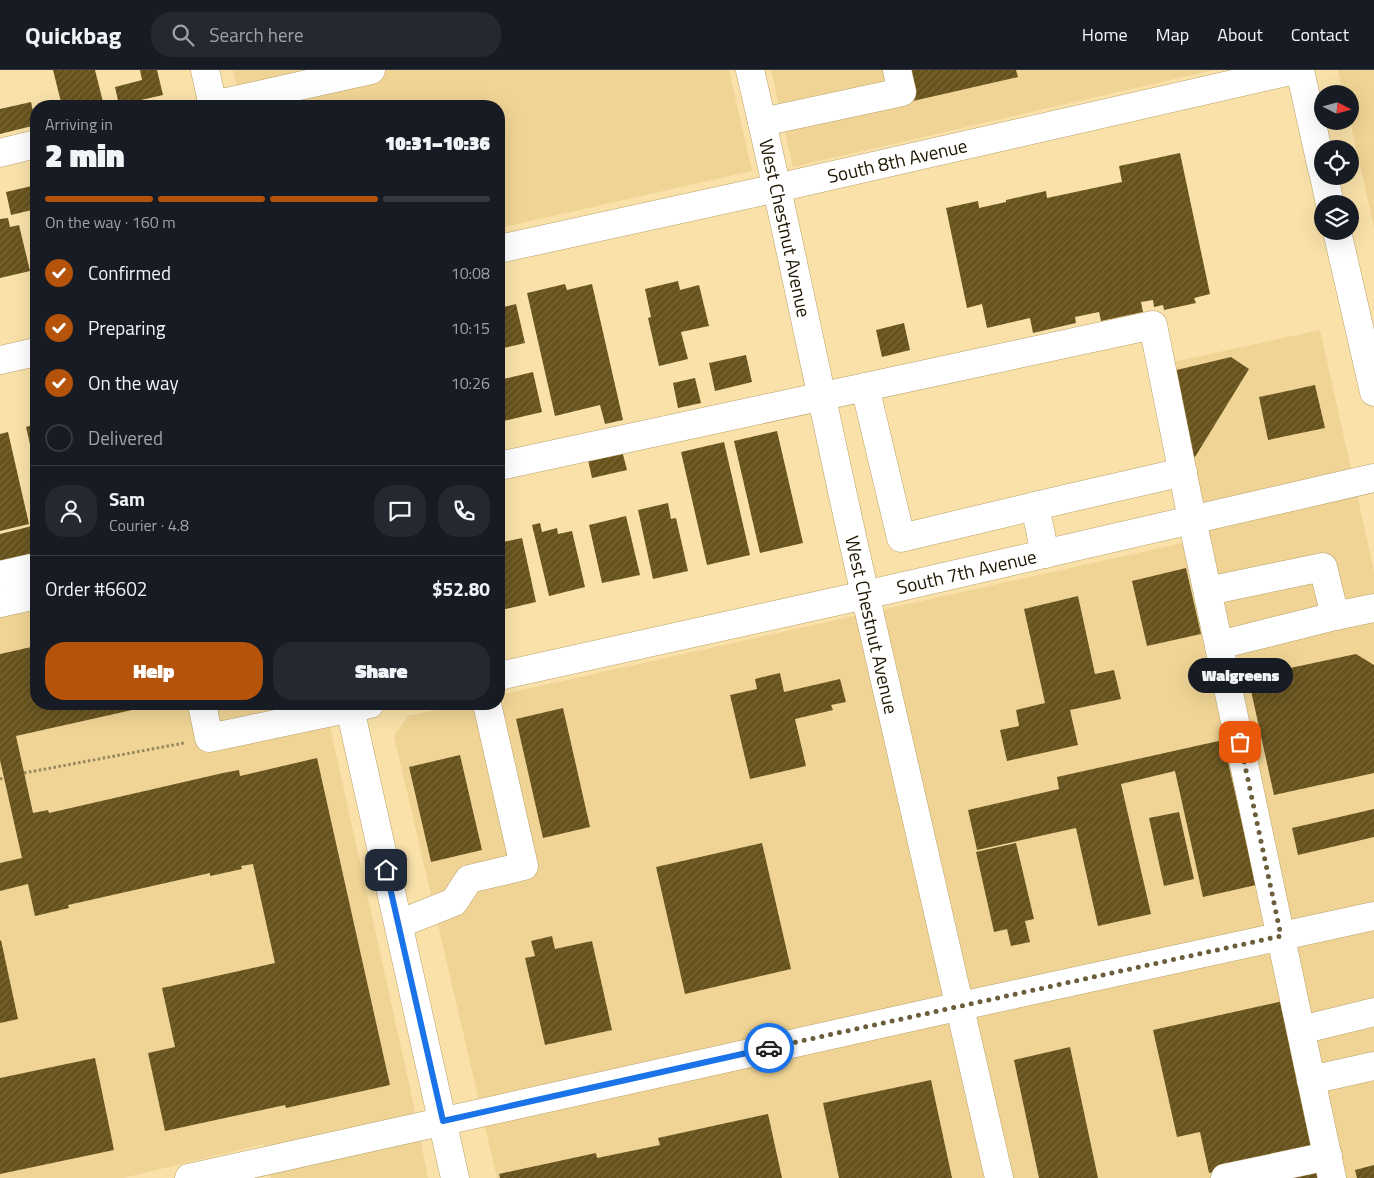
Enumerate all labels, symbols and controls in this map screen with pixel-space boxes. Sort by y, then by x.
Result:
search box [151,12,501,57]
text: Quickbag [25,17,121,53]
text: Search here [209,20,304,49]
icon: search [169,21,197,49]
text: Home [1082,21,1128,48]
text: Map [1156,21,1189,48]
text: About [1217,21,1263,48]
text: Contact [1291,21,1349,48]
north arrow [1314,85,1359,130]
map controls [1314,85,1359,240]
text: Arriving in [45,112,113,136]
text: 10:31–10:36 [385,128,490,157]
street label: South 8th Avenue [824,130,970,190]
text: 2 min [45,131,125,179]
street label: West Chestnut Avenue [752,136,819,320]
button: locate [1314,140,1359,185]
button: layers [1314,195,1359,240]
text: On the way · 160 m [45,210,176,234]
text: Confirmed [88,258,171,287]
icon: check [45,259,73,287]
text: 10:08 [451,261,490,285]
text: Preparing [88,313,165,342]
icon: check [45,314,73,342]
text: 10:15 [451,316,490,340]
text: On the way [88,368,179,397]
icon: check [45,369,73,397]
text: 10:26 [451,371,490,395]
text: Delivered [88,423,163,452]
text: Sam [109,484,145,513]
button: person [45,485,97,537]
button: chat [374,485,426,537]
button: phone [438,485,490,537]
text: Courier · 4.8 [109,513,189,537]
street label: West Chestnut Avenue [838,533,907,717]
street label: South 7th Avenue [894,541,1039,601]
text: Order #6602 [45,574,147,603]
text: $52.80 [432,574,490,603]
button: Help [45,642,263,700]
button: Share [273,642,490,700]
callout: Walgreens [1188,657,1292,692]
text: Walgreens [1202,663,1279,687]
pin [1219,721,1261,763]
icon: bag [1226,728,1254,756]
pin [365,849,407,891]
icon: home [372,856,400,884]
courier [744,1023,794,1073]
icon: car [755,1034,783,1062]

